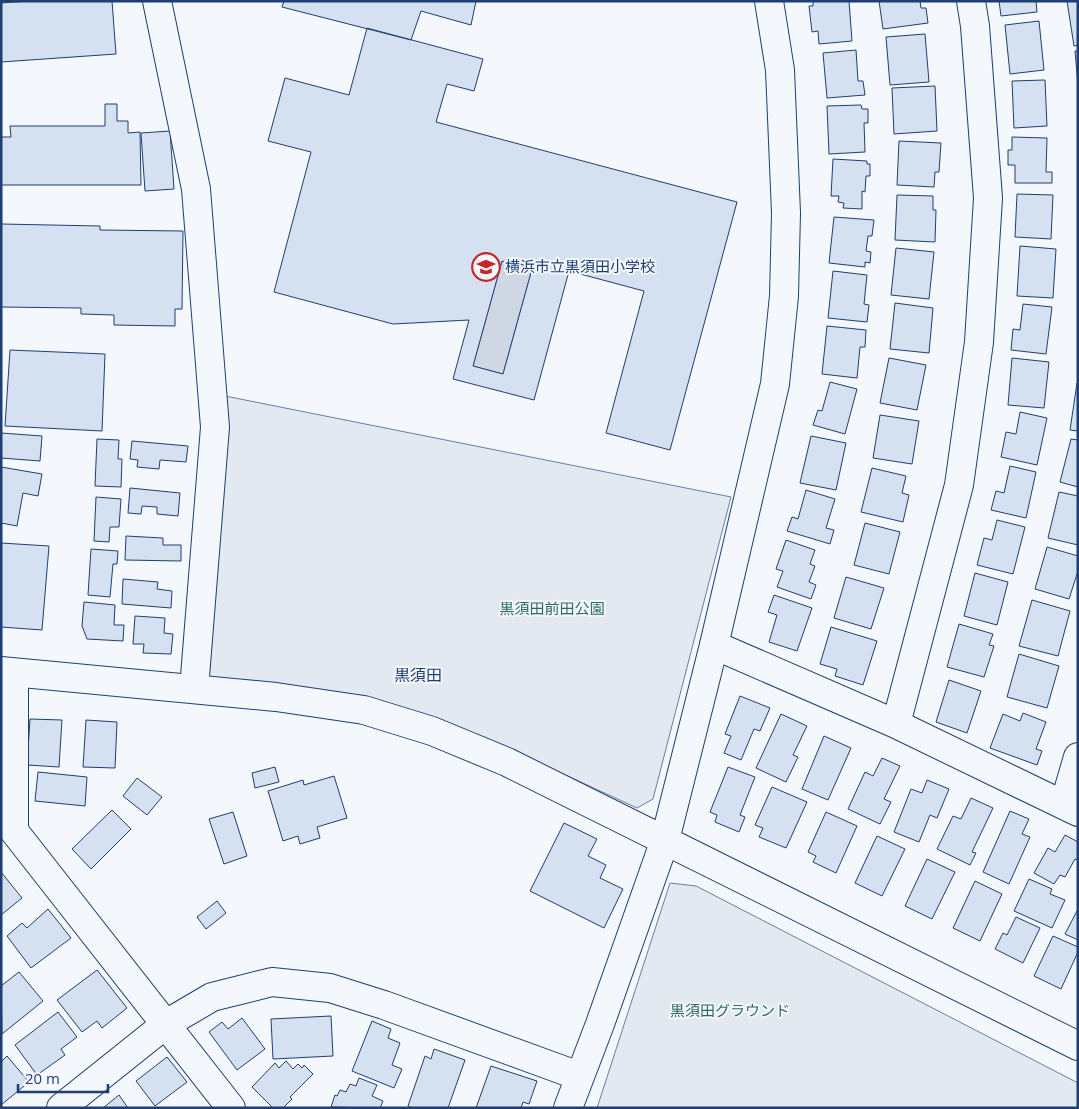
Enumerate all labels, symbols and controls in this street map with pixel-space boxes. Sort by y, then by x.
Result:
school or university icon: 横浜市立黒須田小学校 [471,252,501,282]
place label: 横浜市立黒須田小学校 [505,256,655,276]
park label: 黒須田前田公園 [499,598,605,618]
district label: 黒須田 [394,664,442,686]
park label: 黒須田グラウンド [670,1000,790,1020]
scale bar [18,1062,108,1094]
text: 20 m [25,1068,60,1088]

